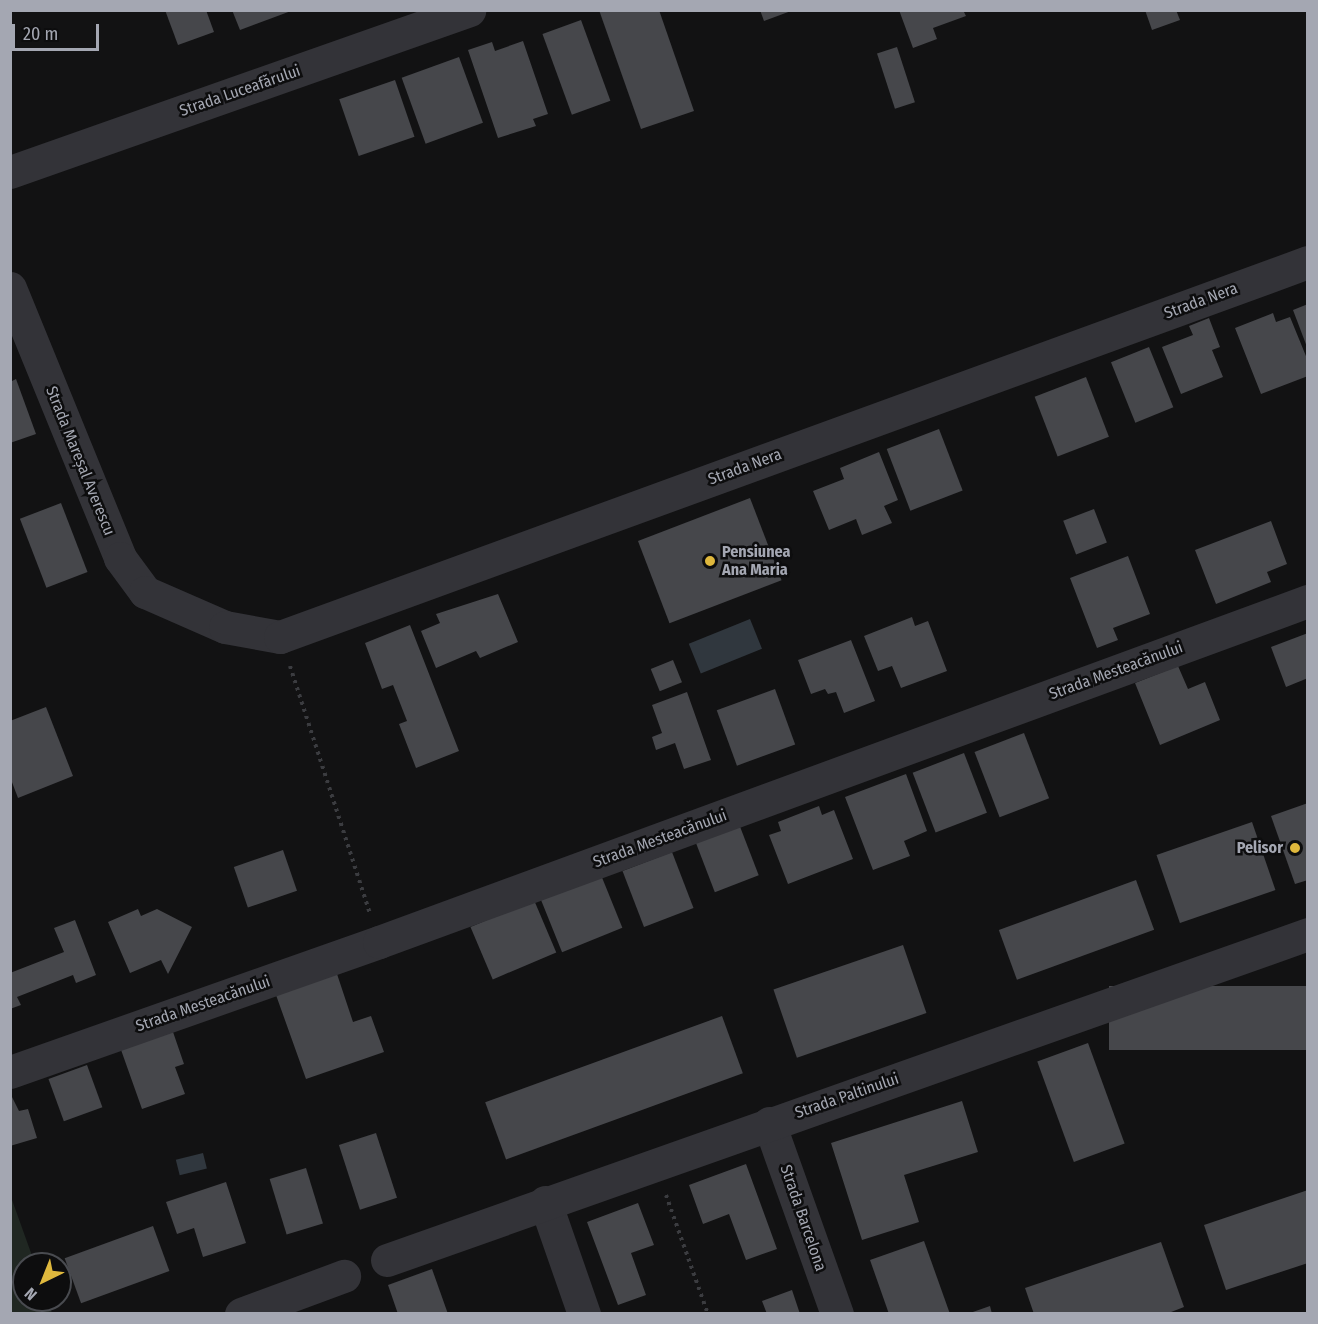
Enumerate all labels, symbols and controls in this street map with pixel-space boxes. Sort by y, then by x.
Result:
scale bar [15,12,102,50]
text: 20 m [23,23,58,45]
street label: Strada Luceafărului [177,61,303,121]
street label: Strada Nera [1162,279,1240,323]
street label: Strada Mareșal Averescu [41,384,119,538]
street label: Strada Nera [706,445,784,489]
place label: Pensiunea Ana Maria [722,542,790,580]
marker: Pensiunea Ana Maria [703,554,717,568]
street label: Strada Mesteacănului [1047,638,1185,704]
street label: Strada Mesteacănului [591,806,729,872]
place label: Pelisor [1237,838,1283,858]
marker: Pelisor [1288,841,1302,855]
street label: Strada Mesteacănului [133,972,273,1036]
street label: Strada Paltinului [793,1069,901,1123]
street label: Strada Barcelona [776,1162,830,1274]
north arrow [12,1252,72,1312]
text: N [21,1284,41,1304]

